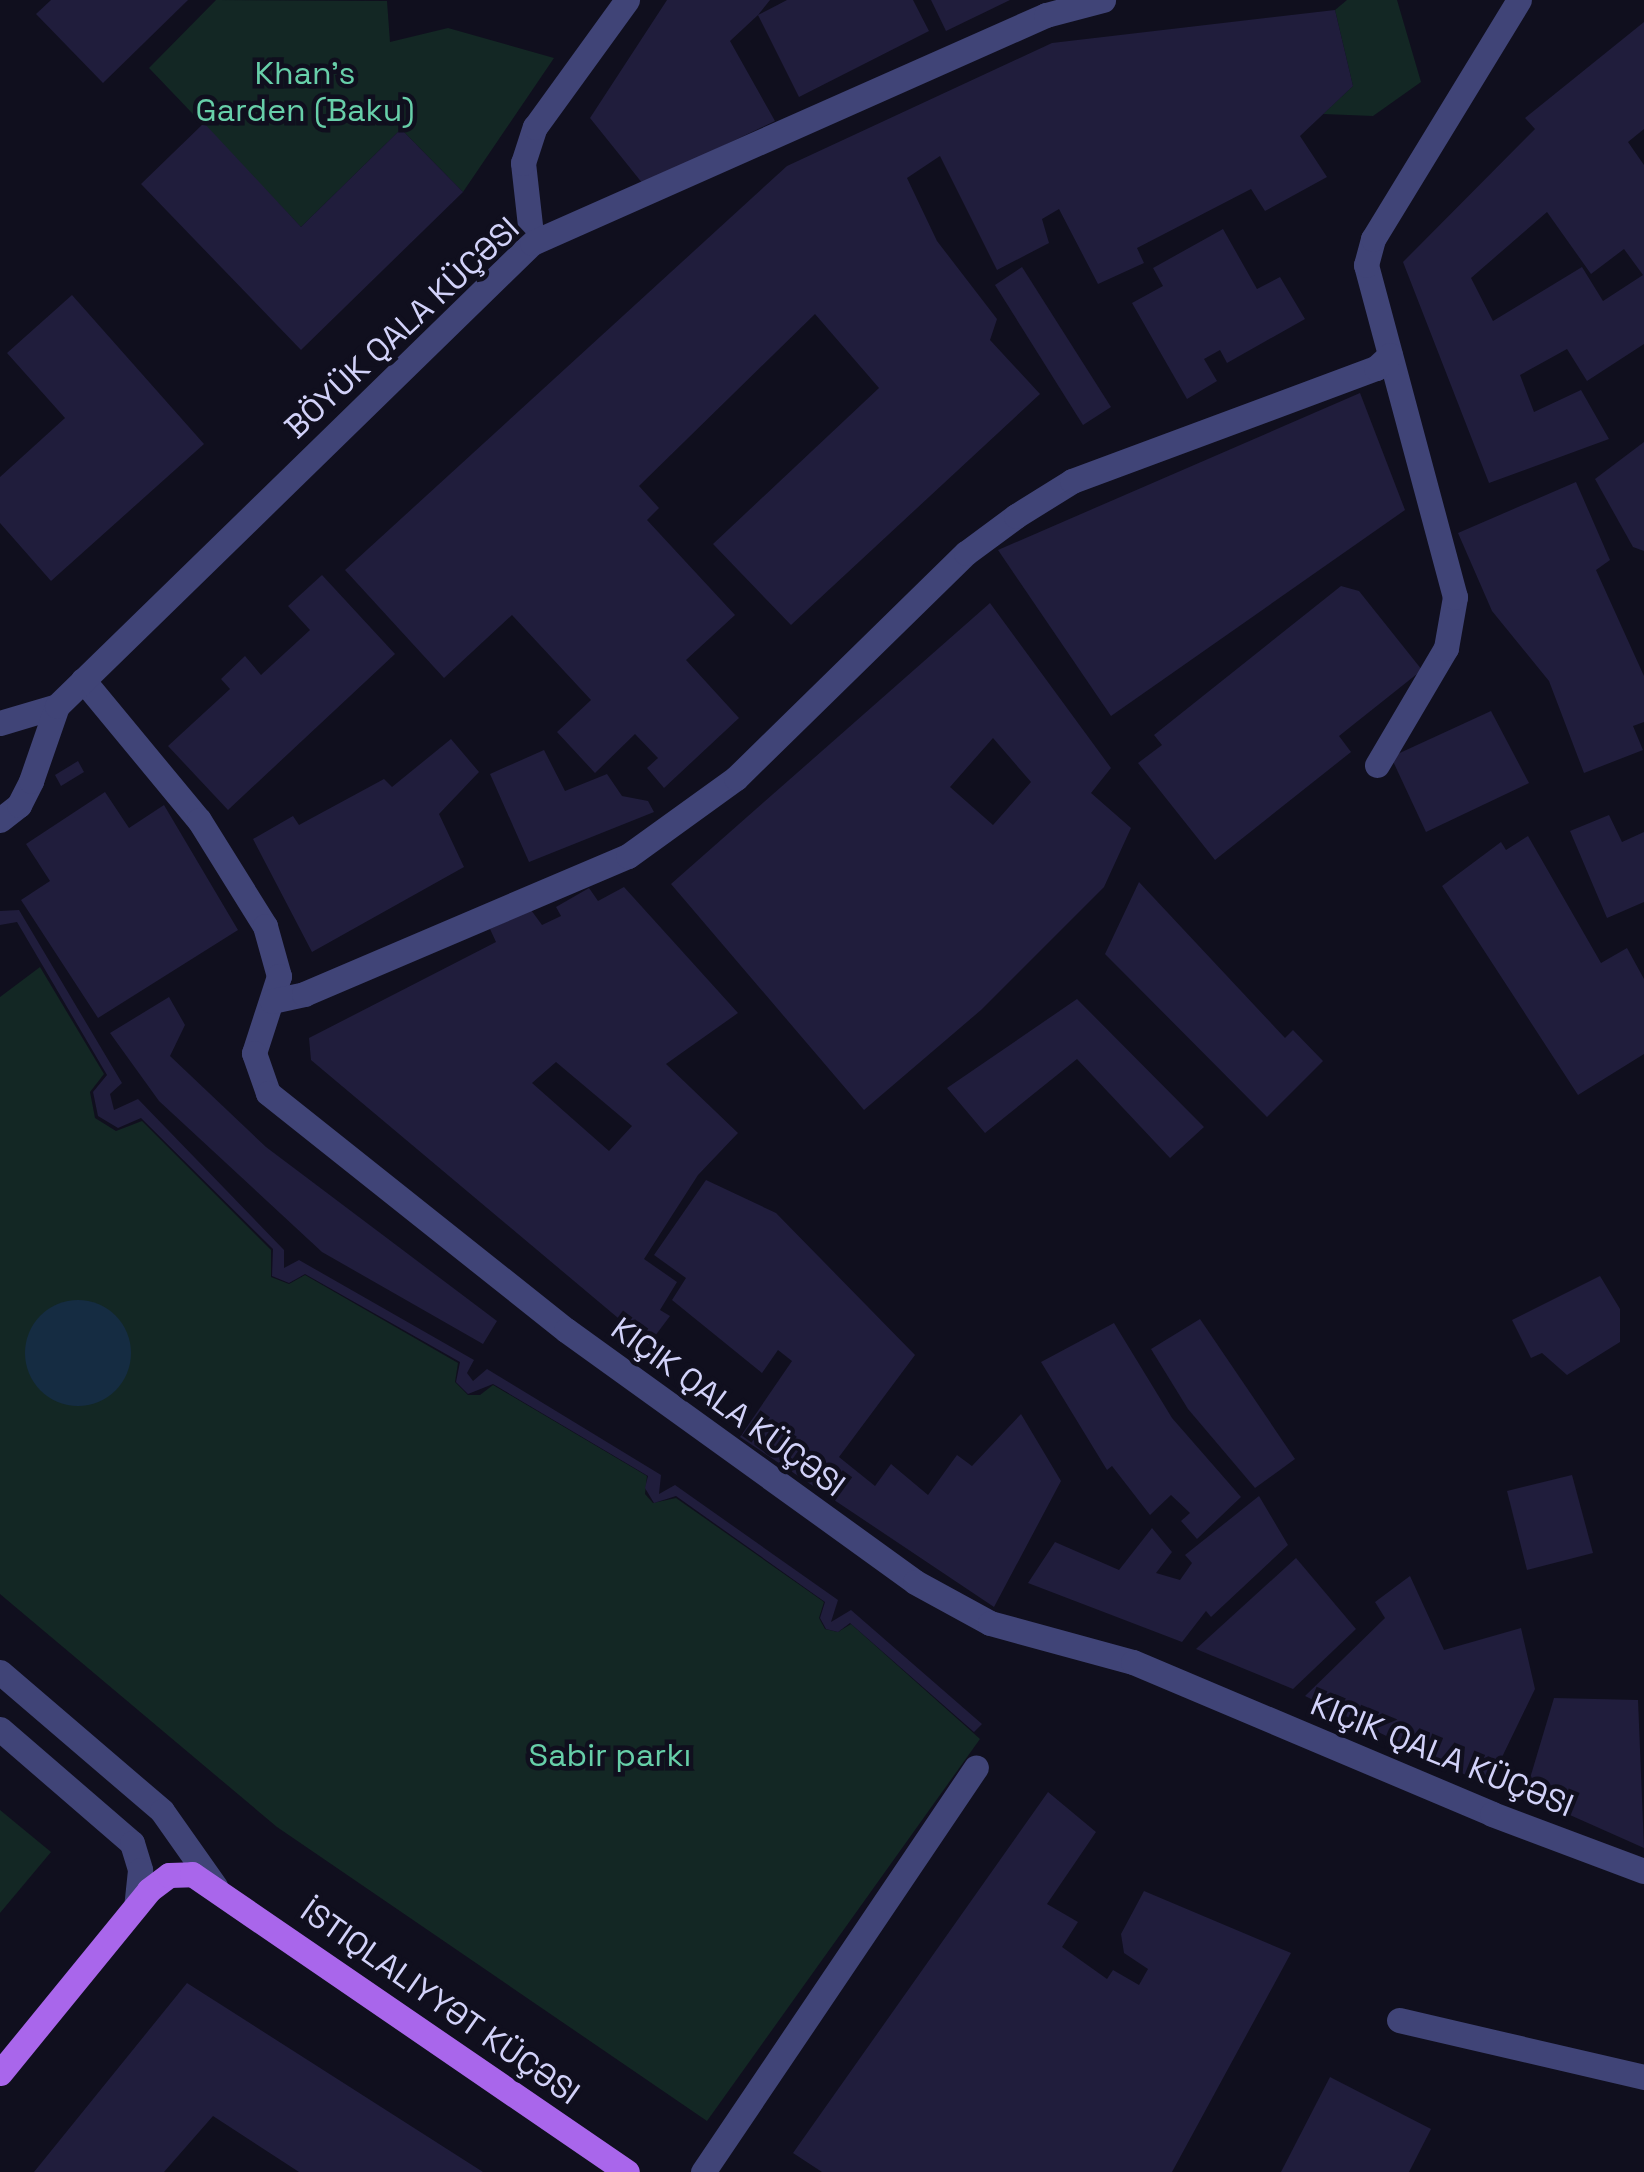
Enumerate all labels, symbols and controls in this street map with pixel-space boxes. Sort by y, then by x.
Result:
park label: Khan's Garden (Baku) [196,55,414,130]
street label: BÖYÜK QALA KÜÇƏSI [277,209,527,447]
street label: KIÇIK QALA KÜÇƏSI [603,1309,853,1505]
street label: KIÇIK QALA KÜÇƏSI [1305,1685,1579,1825]
park label: Sabir parkı [529,1736,691,1774]
street label: İSTIQLALIYYƏT KÜÇƏSI [293,1891,587,2113]

